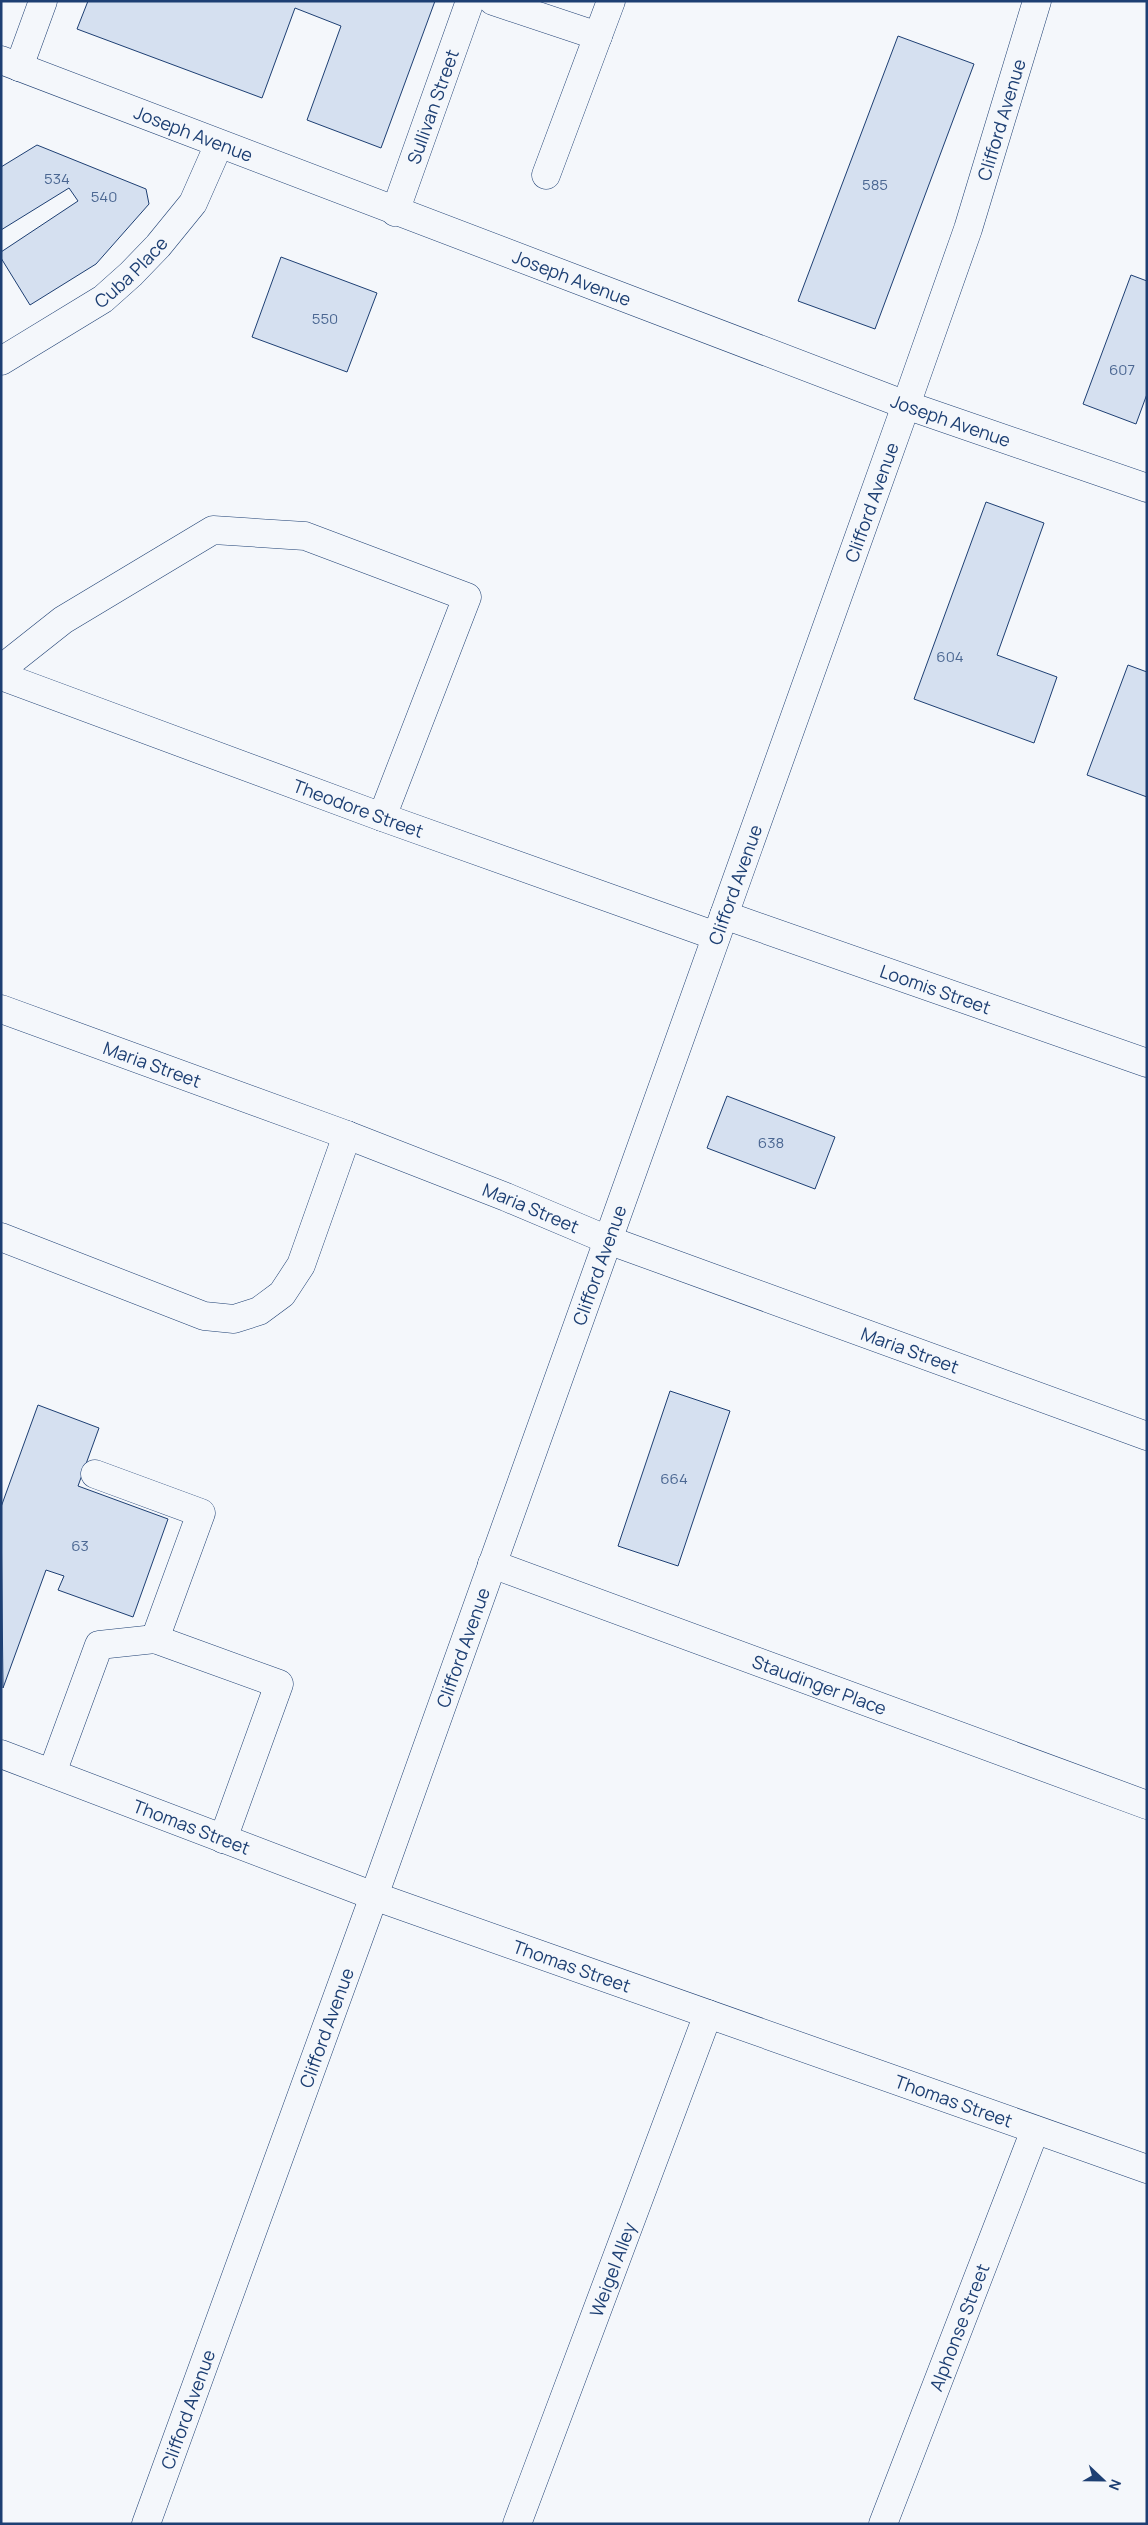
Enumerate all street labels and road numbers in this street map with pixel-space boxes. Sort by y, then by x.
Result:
street label: Sullivan Street [401,46,464,167]
street label: Clifford Avenue [971,56,1031,183]
street label: Joseph Avenue [131,100,256,167]
street label: Cuba Place [90,232,173,313]
street label: Joseph Avenue [509,244,635,311]
street label: Joseph Avenue [888,388,1014,452]
street label: Clifford Avenue [839,439,904,565]
street label: Theodore Street [290,773,427,843]
street label: Clifford Avenue [702,821,767,948]
street label: Loomis Street [877,959,994,1019]
street label: Maria Street [100,1035,204,1093]
street label: Maria Street [479,1177,583,1238]
street label: Clifford Avenue [567,1202,632,1328]
street label: Maria Street [858,1321,962,1379]
street label: Clifford Avenue [430,1584,495,1711]
street label: Staudinger Place [749,1649,890,1720]
street label: Thomas Street [130,1793,254,1860]
street label: Thomas Street [510,1934,634,1998]
street label: Clifford Avenue [293,1964,359,2091]
street label: Thomas Street [892,2069,1016,2133]
street label: Weigel Alley [584,2218,641,2320]
street label: Alphonse Street [923,2260,994,2394]
street label: Clifford Avenue [155,2346,220,2473]

